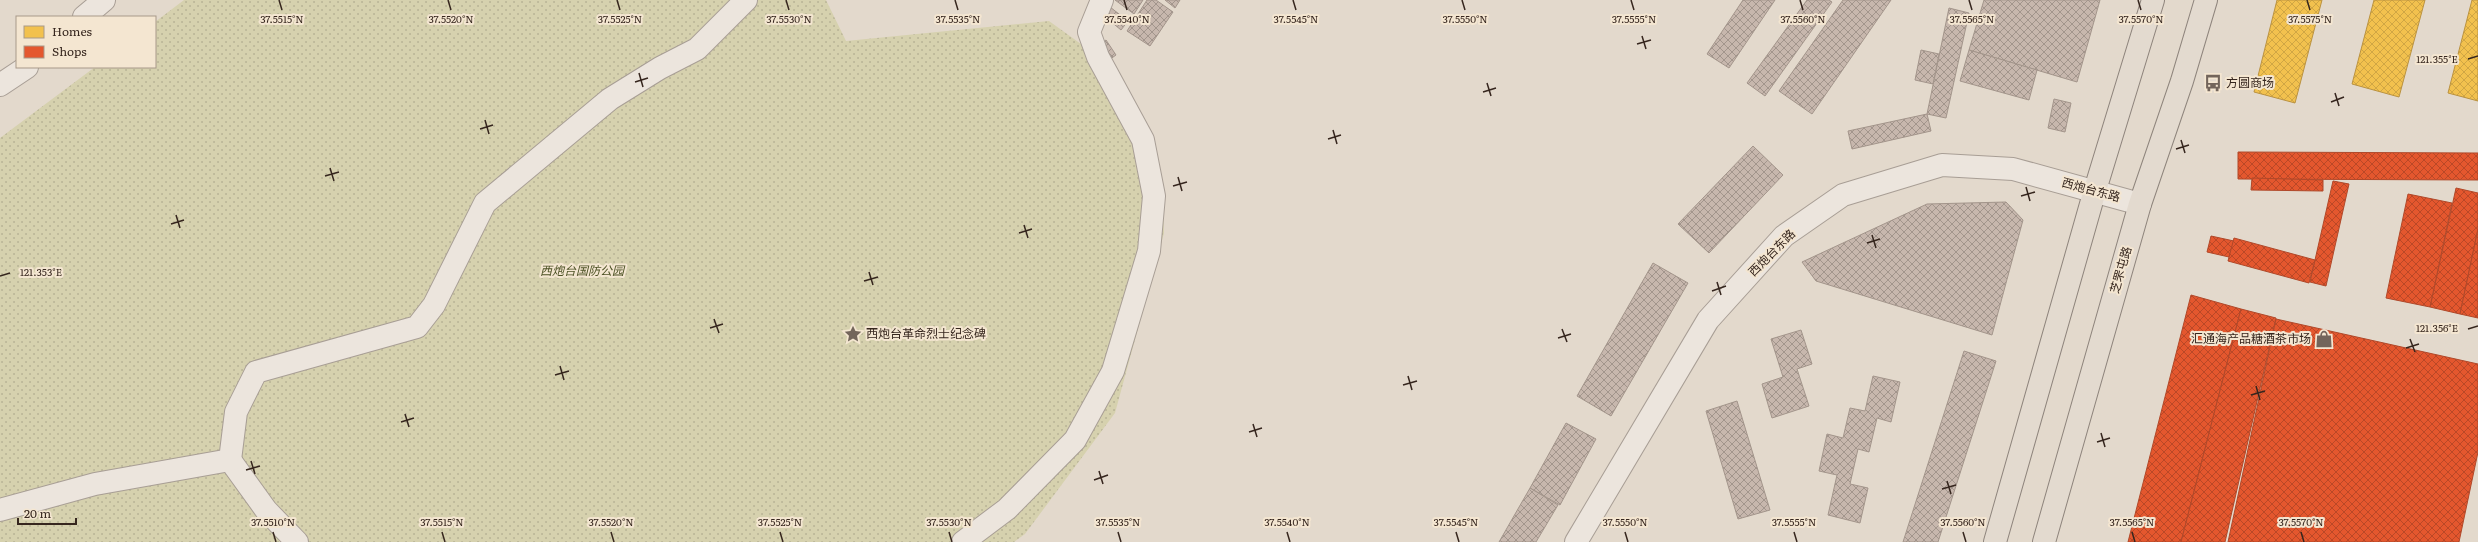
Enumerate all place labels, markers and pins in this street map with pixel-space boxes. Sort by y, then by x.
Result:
bus stop icon: 方圆商场 [2203,73,2223,93]
place label: 方圆商场 [2226,73,2274,91]
place icon: 西炮台革命烈士纪念碑 [843,324,863,344]
place label: 西炮台革命烈士纪念碑 [866,324,986,342]
place label: 汇通海产品糖酒茶市场 [2191,329,2311,347]
shop icon: 汇通海产品糖酒茶市场 [2314,329,2334,349]

